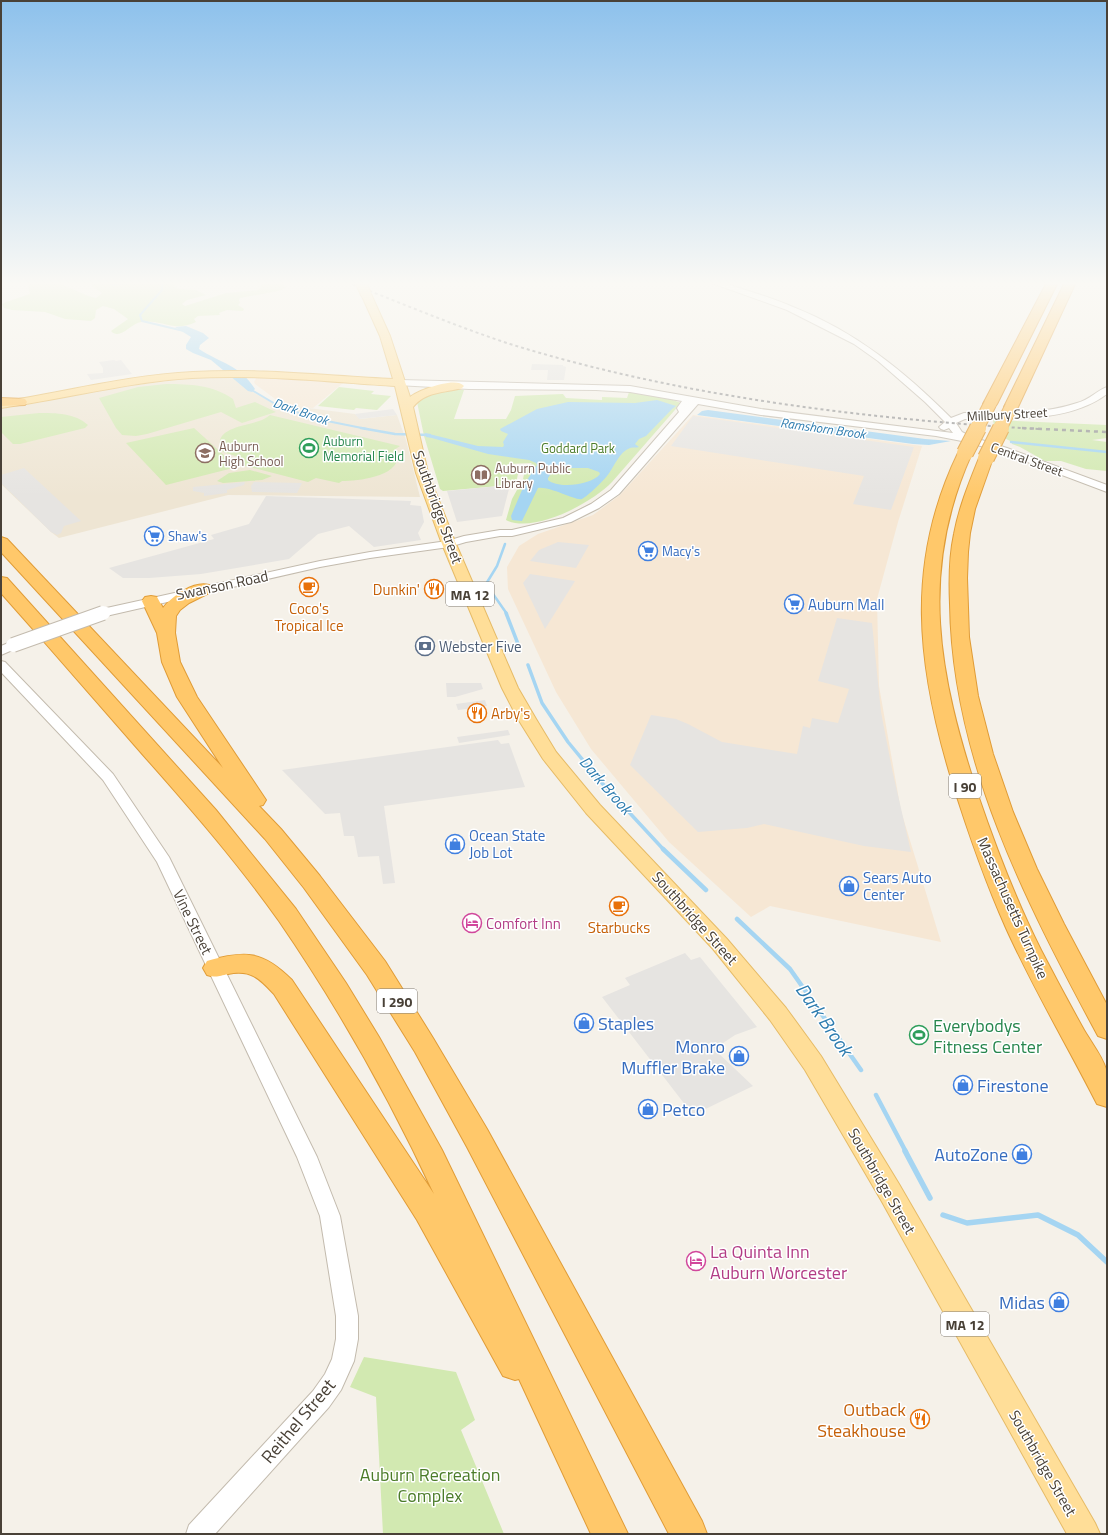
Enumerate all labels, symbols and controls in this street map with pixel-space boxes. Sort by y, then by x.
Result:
water label: Dark Brook [271,392,333,430]
street label: Millbury Street [966,402,1048,426]
water label: Ramshorn Brook [779,412,869,444]
place label: Auburn Memorial Field [323,431,404,466]
place label: Auburn High School [219,436,284,471]
sports icon: Auburn Memorial Field [298,437,320,459]
street label: Central Street [988,437,1066,481]
park label: Goddard Park [541,438,615,458]
school or university icon: Auburn High School [194,442,216,464]
street label: Southbridge Street [407,447,469,567]
place label: Auburn Public Library [495,458,571,493]
library icon: Auburn Public Library [470,464,492,486]
supermarket icon: Shaw's [143,525,165,547]
place label: Shaw's [168,526,207,546]
supermarket icon: Macy's [637,540,659,562]
place label: Macy's [662,541,700,561]
street label: Swanson Road [174,564,270,606]
cafe icon: Coco's Tropical Ice [298,576,320,598]
place label: Dunkin' [373,578,420,601]
restaurant icon: Dunkin' [423,578,445,600]
road number: MA 12 [446,582,494,606]
supermarket icon: Auburn Mall [783,593,805,615]
place label: Auburn Mall [808,593,884,616]
place label: Coco's Tropical Ice [274,597,344,637]
bank icon: Webster Five [414,635,436,657]
place label: Webster Five [439,635,522,658]
restaurant icon: Arby's [466,702,488,724]
place label: Arby's [491,702,530,725]
water label: Dark Brook [574,751,639,821]
road number: I 90 [949,774,981,798]
place label: Ocean State Job Lot [469,824,545,864]
shop icon: Ocean State Job Lot [444,833,466,855]
street label: Massachusetts Turnpike [971,833,1055,983]
street label: Southbridge Street [647,866,744,970]
place label: Sears Auto Center [863,866,932,906]
shop icon: Sears Auto Center [838,875,860,897]
street label: Vine Street [167,886,219,959]
cafe icon: Starbucks [608,895,630,917]
hotel icon: Comfort Inn [461,912,483,934]
place label: Comfort Inn [486,912,561,935]
place label: Starbucks [588,916,650,939]
water label: Dark Brook [789,976,862,1064]
road number: I 290 [377,989,417,1013]
place label: Staples [598,1010,654,1037]
shop icon: Staples [573,1012,595,1034]
place label: Everybodys Fitness Center [933,1012,1042,1060]
sports icon: Everybodys Fitness Center [908,1024,930,1046]
place label: Monro Muffler Brake [621,1033,725,1081]
shop icon: Monro Muffler Brake [728,1045,750,1067]
place label: Firestone [977,1072,1049,1099]
shop icon: Firestone [952,1074,974,1096]
place label: Petco [662,1096,705,1123]
shop icon: Petco [637,1098,659,1120]
street label: Southbridge Street [842,1124,922,1239]
place label: AutoZone [934,1141,1008,1168]
shop icon: AutoZone [1011,1143,1033,1165]
place label: La Quinta Inn Auburn Worcester [710,1238,847,1286]
hotel icon: La Quinta Inn Auburn Worcester [685,1250,707,1272]
place label: Midas [999,1289,1045,1316]
shop icon: Midas [1048,1291,1070,1313]
road number: MA 12 [941,1312,989,1336]
street label: Reithel Street [254,1372,342,1469]
place label: Outback Steakhouse [817,1396,906,1444]
street label: Southbridge Street [1003,1406,1083,1521]
restaurant icon: Outback Steakhouse [909,1408,931,1430]
park label: Auburn Recreation Complex [360,1461,500,1509]

